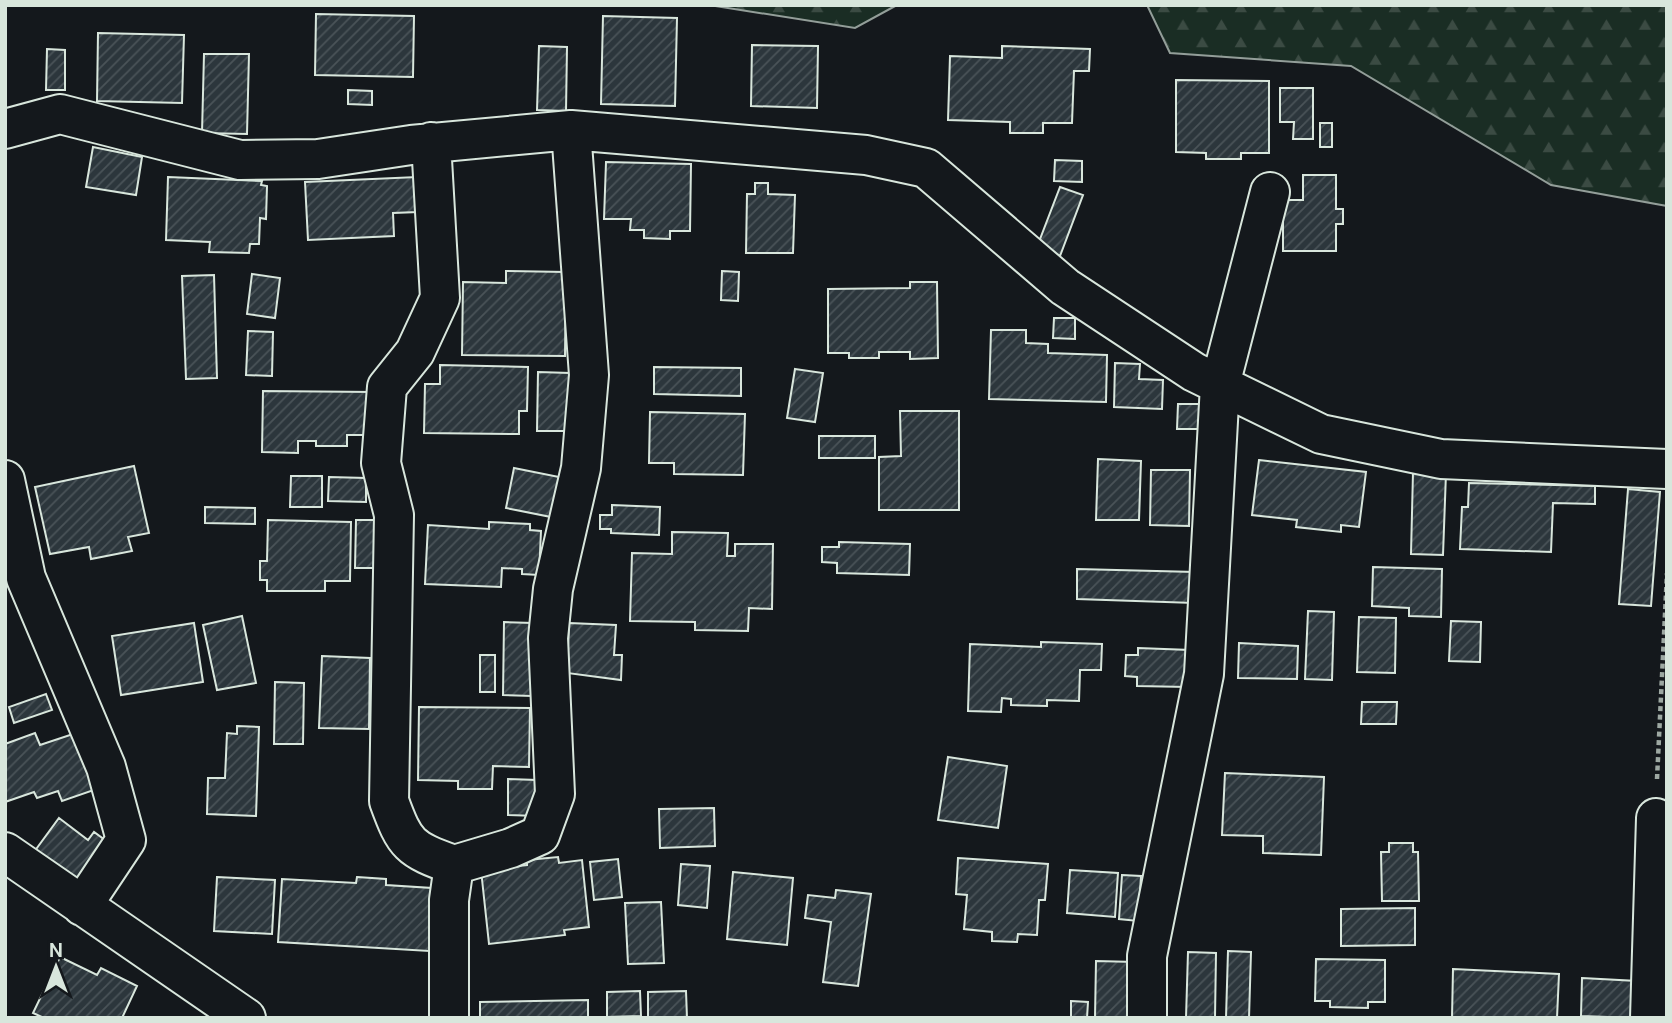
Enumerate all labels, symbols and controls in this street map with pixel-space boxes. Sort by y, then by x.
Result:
north arrow [21,932,91,1002]
text: N [49,938,63,963]

